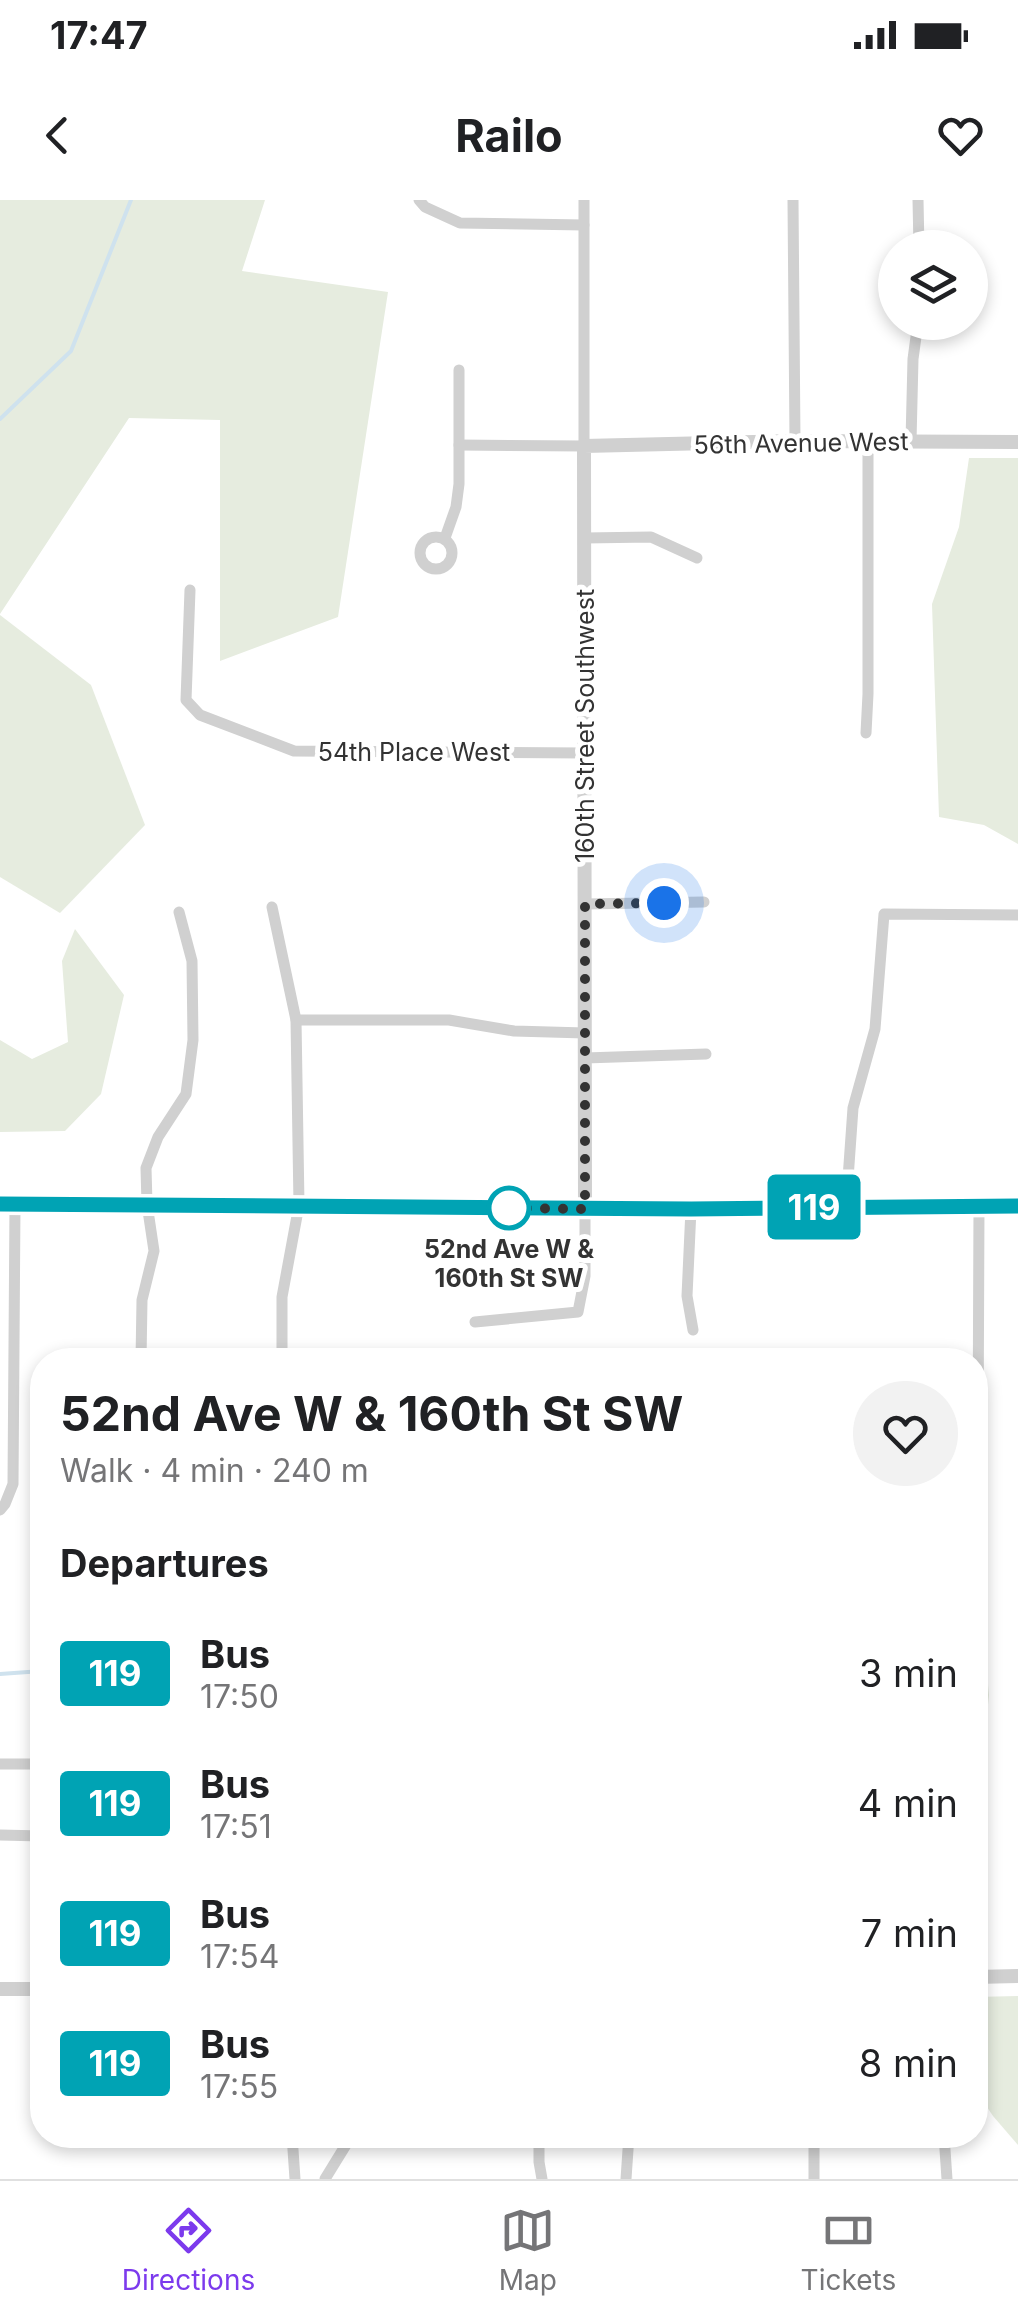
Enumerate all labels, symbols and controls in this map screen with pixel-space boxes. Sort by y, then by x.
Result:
text: 17:47 [50,12,148,58]
icon: back [30,108,85,163]
text: Railo [455,108,563,163]
icon: heart [933,108,988,163]
map controls [878,230,988,340]
button: layers [878,230,988,340]
street label: 56th Avenue West [693,426,909,460]
street label: 160th Street Southwest [570,589,600,863]
street label: 54th Place West [318,737,510,767]
your location [639,878,689,928]
line badge: 119 [756,1174,872,1240]
text: 119 [788,1186,840,1228]
marker: 52nd Ave W & 160th St SW [488,1187,530,1229]
place label: 52nd Ave W & 160th St SW [424,1234,594,1293]
button: heart [853,1381,958,1486]
text: 52nd Ave W & 160th St SW [60,1384,683,1443]
text: Walk · 4 min · 240 m [60,1451,369,1490]
text: Departures [60,1540,269,1586]
text: Bus [200,1631,270,1677]
text: 3 min [859,1650,958,1696]
text: 119 [89,1652,141,1694]
text: 17:50 [200,1677,279,1716]
text: Bus [200,1761,270,1807]
text: 4 min [858,1780,958,1826]
text: 119 [89,1782,141,1824]
text: 17:51 [200,1807,272,1846]
text: Bus [200,1891,270,1937]
text: 7 min [861,1910,958,1956]
text: 119 [89,1912,141,1954]
text: 17:54 [200,1937,279,1976]
text: Bus [200,2021,270,2067]
text: 8 min [859,2040,958,2086]
text: 119 [89,2042,141,2084]
text: 17:55 [200,2067,278,2106]
tab: Directions [122,2203,255,2297]
tab: Map [499,2203,557,2297]
tab: Tickets [801,2203,896,2297]

